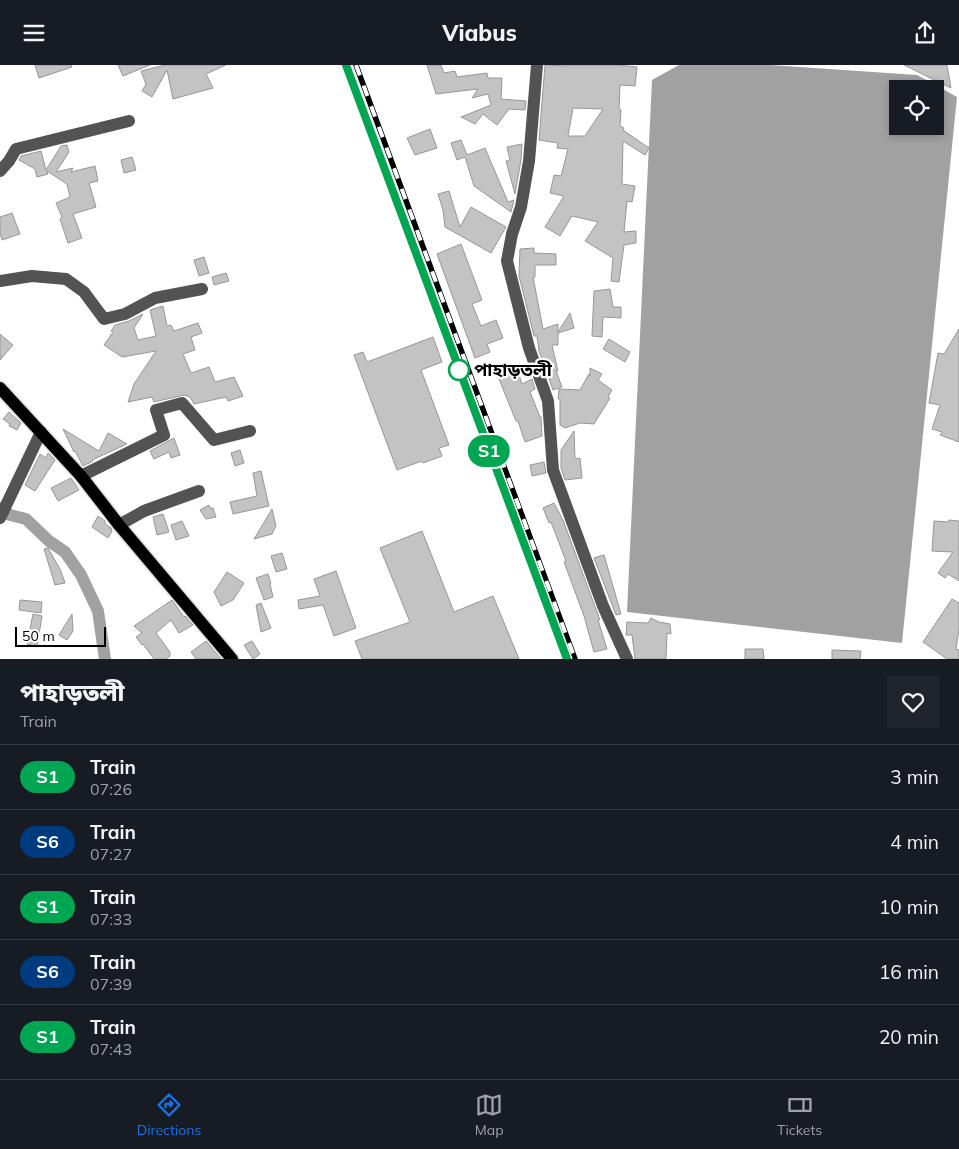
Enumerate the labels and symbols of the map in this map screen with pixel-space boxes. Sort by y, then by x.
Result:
place label: পাহাড়তলী [474,358,553,381]
marker: পাহাড়তলী [448,359,470,381]
line badge: S1 [466,435,512,467]
scale bar [15,624,106,647]

